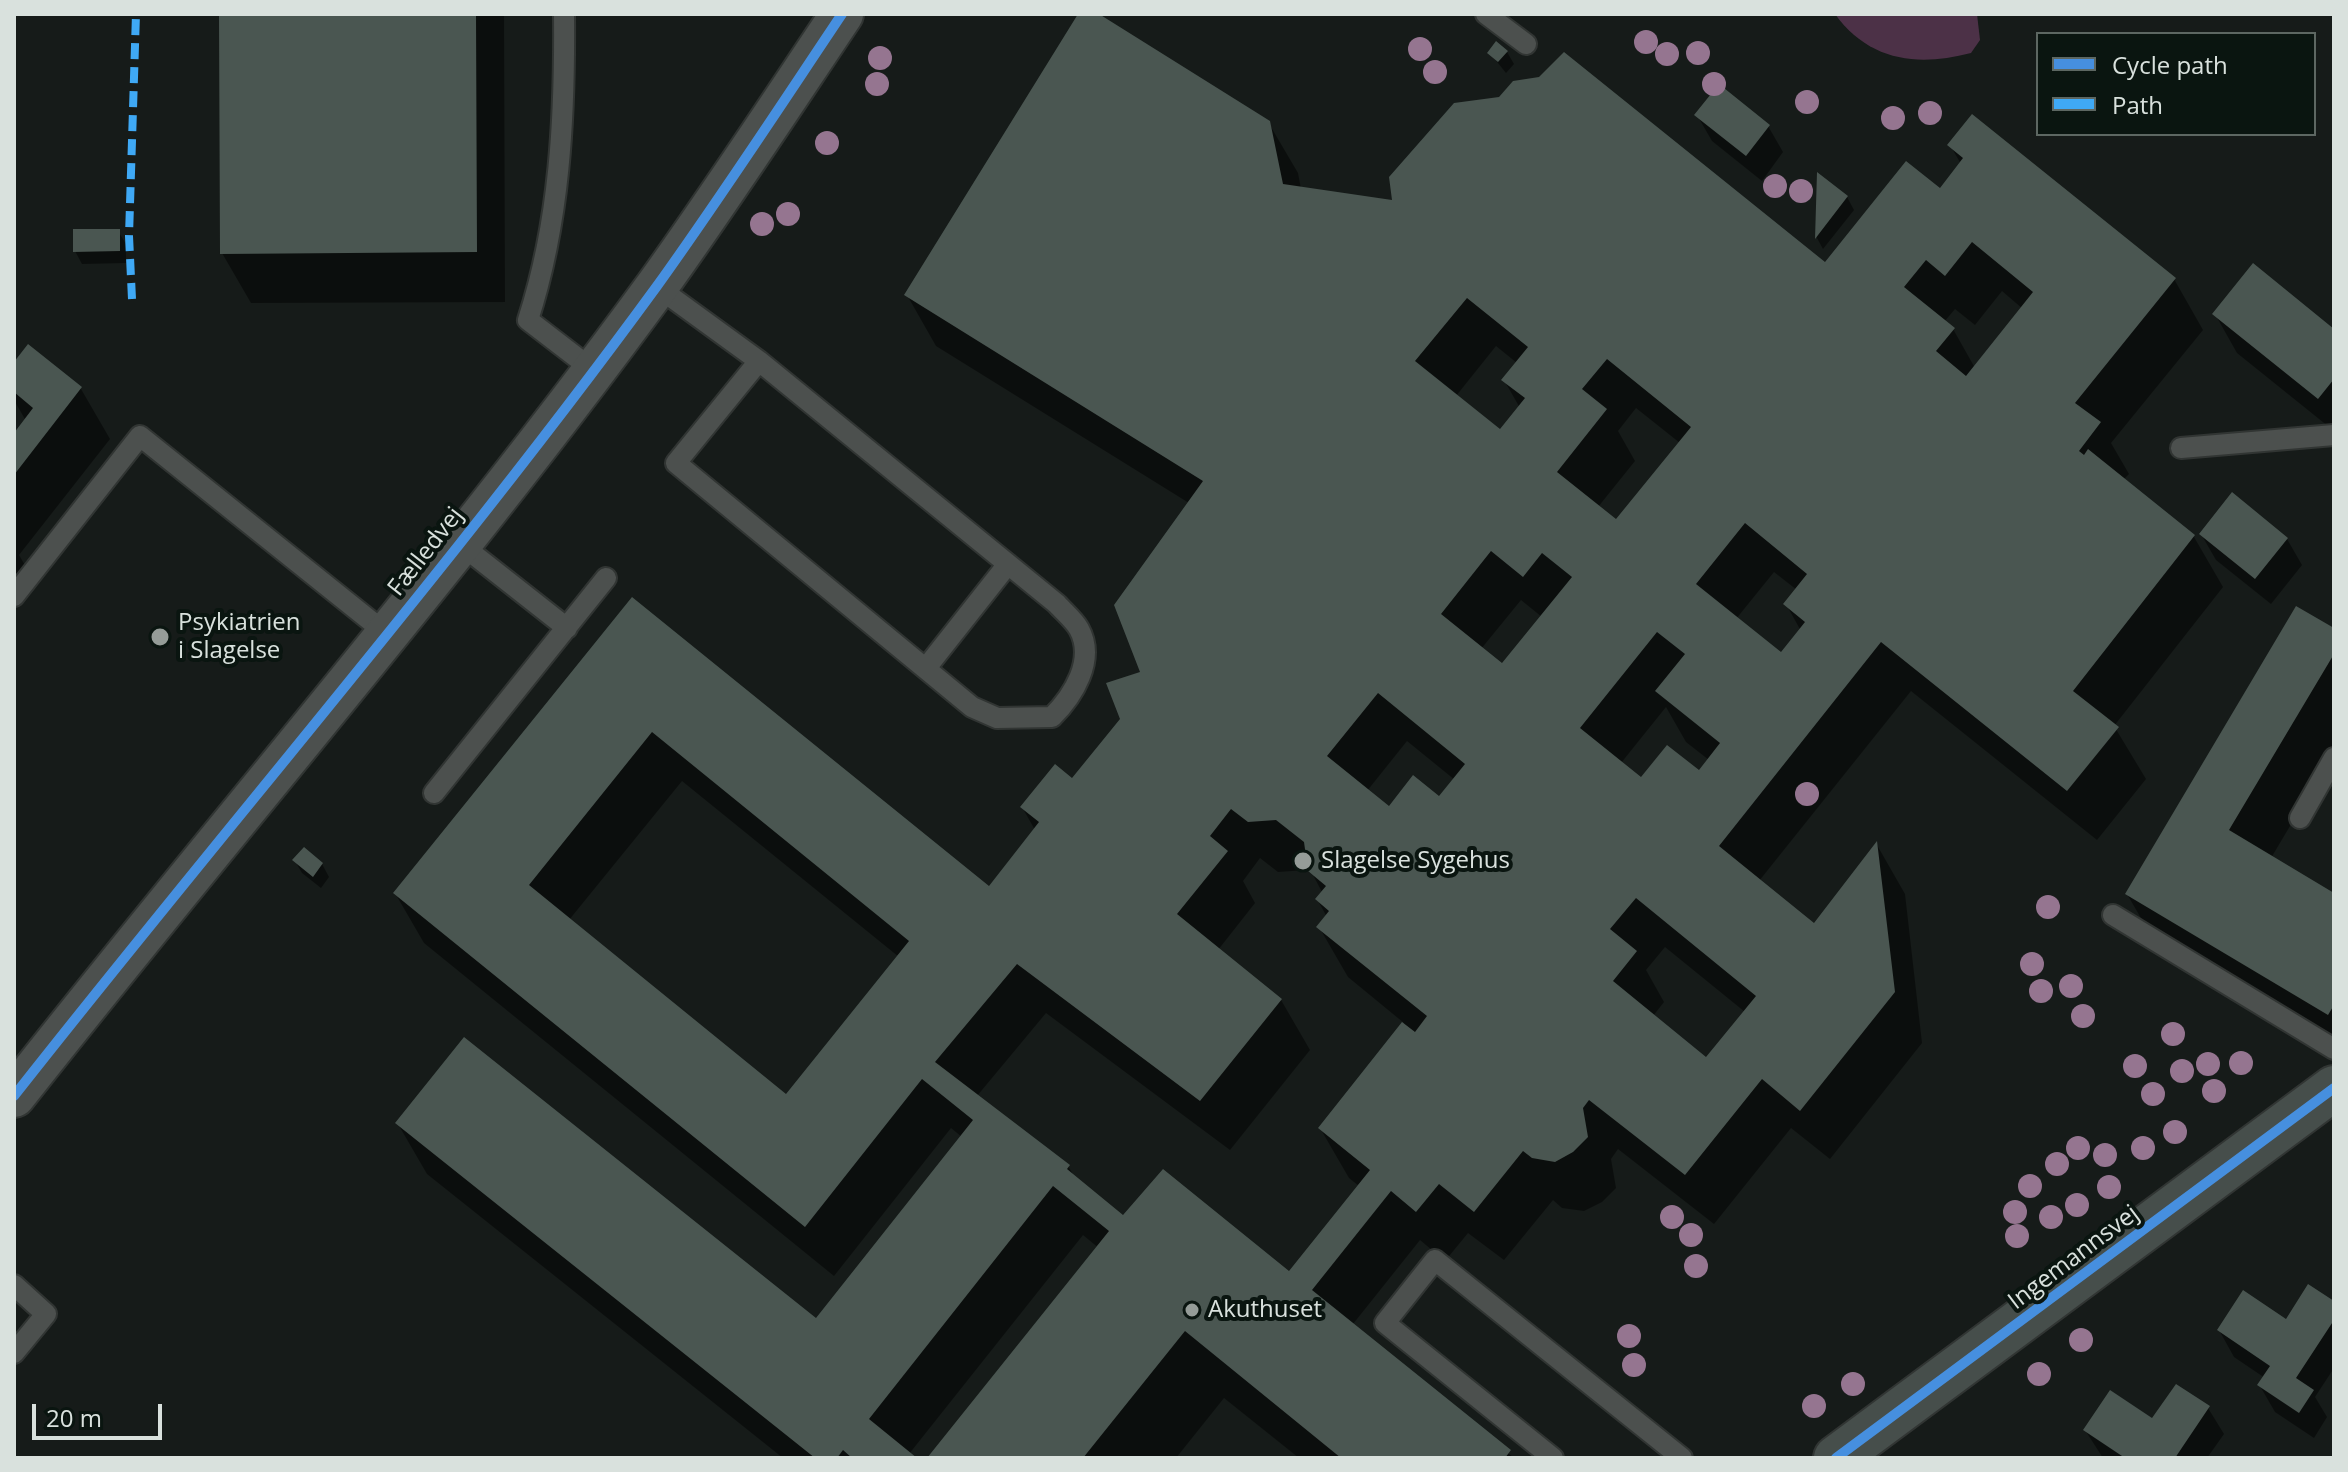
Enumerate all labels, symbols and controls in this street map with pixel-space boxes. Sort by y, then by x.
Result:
legend [2036,32,2316,136]
text: Cycle path [2112,48,2228,81]
text: Path [2112,88,2163,121]
street label: Fælledvej [382,502,470,602]
place label: Psykiatrien i Slagelse [178,609,301,665]
marker: Psykiatrien i Slagelse [149,626,171,648]
place label: Slagelse Sygehus [1321,847,1510,875]
marker: Slagelse Sygehus [1292,850,1314,872]
street label: Ingemannsvej [2003,1200,2145,1316]
place label: Akuthuset [1208,1296,1322,1324]
marker: Akuthuset [1183,1301,1201,1319]
scale bar [36,1388,166,1438]
text: 20 m [46,1401,102,1434]

